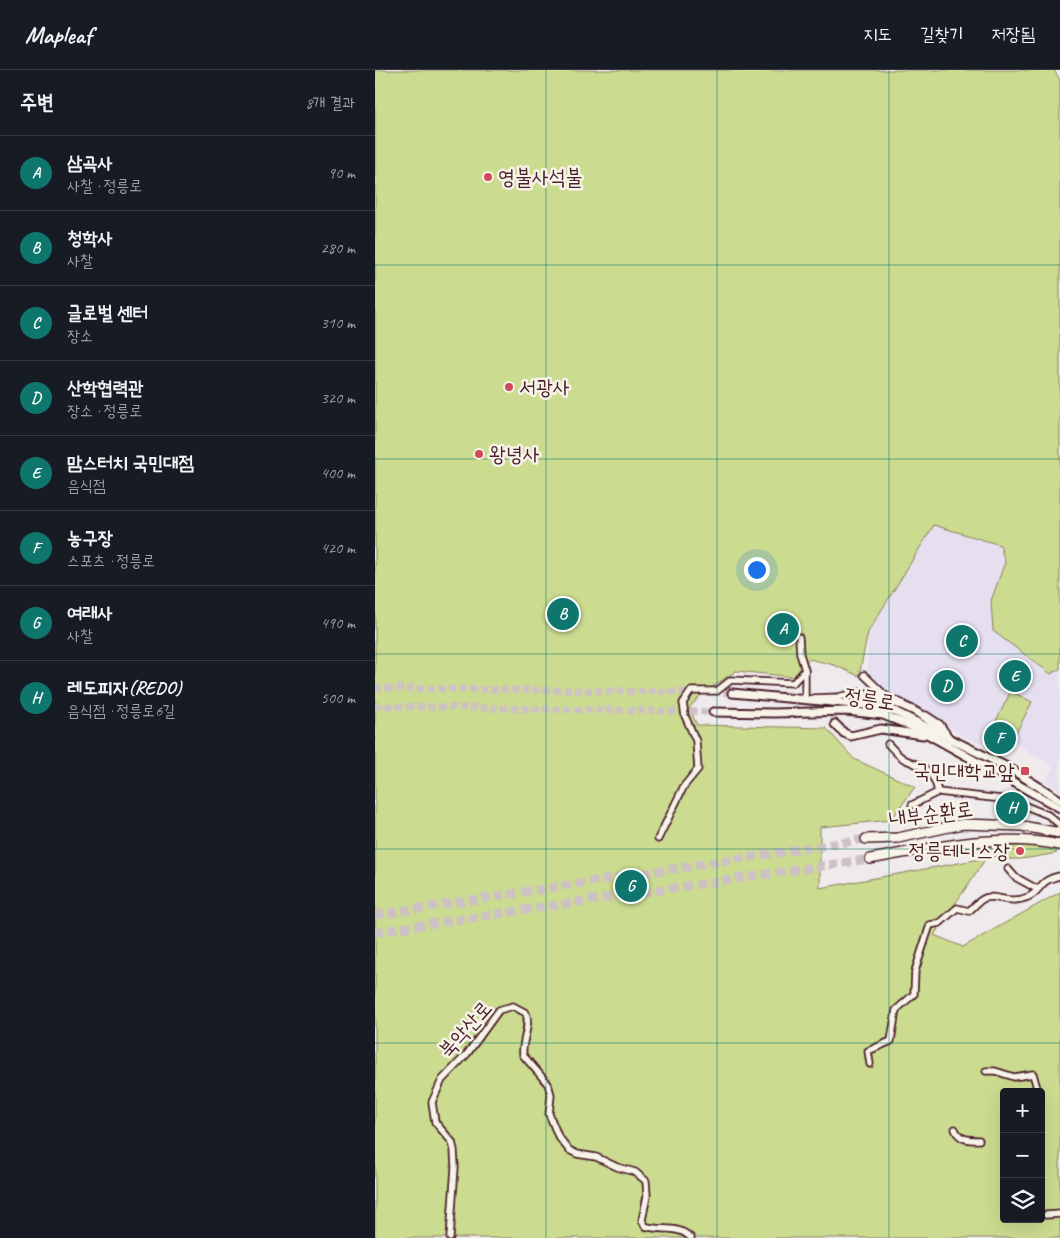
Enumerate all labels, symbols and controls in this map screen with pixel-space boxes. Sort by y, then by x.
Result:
text: Mapleaf [25,20,92,50]
text: 지도 [863,23,892,45]
text: 길찾기 [920,23,964,45]
text: 저장됨 [992,23,1035,45]
text: 주변 [20,89,54,115]
text: 8개 결과 [305,93,355,113]
text: 삼곡사 [67,151,113,175]
text: A [32,163,40,183]
text: 90 m [328,163,355,183]
place label: 영불사석불 [498,164,583,190]
marker: 영불사석불 [482,171,494,183]
text: 사찰 · 정릉로 [67,176,142,196]
text: 청학사 [67,226,113,250]
text: B [32,238,40,258]
text: 280 m [321,238,355,258]
text: 사찰 [67,251,93,271]
text: 글로벌 센터 [67,301,148,325]
text: C [32,313,40,333]
text: 310 m [321,313,355,333]
text: 장소 [67,326,93,346]
place label: 서광사 [519,374,570,400]
text: 산학협력관 [67,376,143,400]
marker: 서광사 [503,381,515,393]
text: D [31,388,41,408]
text: 320 m [321,388,355,408]
text: 장소 · 정릉로 [67,401,142,421]
place label: 왕녕사 [489,441,540,467]
marker: 왕녕사 [473,448,485,460]
text: 맘스터치 국민대점 [67,451,194,475]
text: E [32,463,40,483]
text: 400 m [321,463,355,483]
text: 음식점 [67,476,106,496]
text: 농구장 [67,526,113,550]
text: F [32,538,40,558]
text: 420 m [321,538,355,558]
text: 스포츠 · 정릉로 [67,551,155,571]
your location [744,557,770,583]
pin: B [547,595,579,633]
text: 여래사 [67,601,113,625]
pin: A [767,610,799,648]
text: G [32,613,40,633]
text: 490 m [321,613,355,633]
pin: C [946,622,978,660]
text: 사찰 [67,626,93,646]
pin: E [999,657,1031,695]
pin: D [931,667,963,705]
text: 레도피자(REDO) [67,676,182,700]
street label: 정릉로 [843,682,897,716]
text: H [31,688,41,708]
text: 500 m [321,688,355,708]
text: 음식점 · 정릉로6길 [67,701,175,721]
pin: F [984,719,1016,757]
place label: 국민대학교앞 [914,758,1015,784]
marker: 국민대학교앞 [1019,765,1031,777]
pin: H [996,789,1028,827]
street label: 내부순환로 [887,795,975,833]
place label: 정릉테니스장 [909,838,1010,864]
marker: 정릉테니스장 [1014,845,1026,857]
pin: G [615,867,647,905]
street label: 북악산로 [433,995,497,1063]
map controls [1000,1088,1045,1223]
button: + [1000,1088,1045,1133]
button: − [1000,1133,1045,1178]
button: layers [1000,1178,1045,1223]

